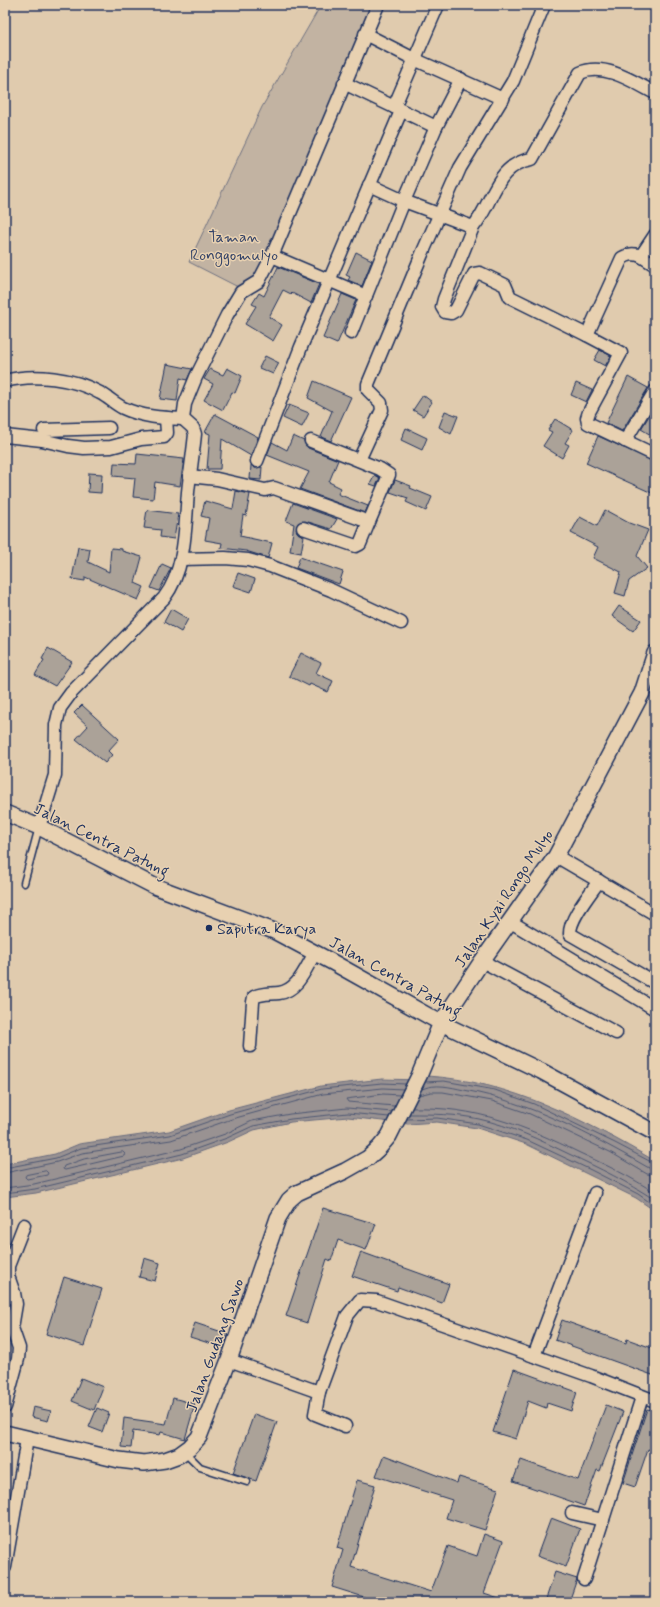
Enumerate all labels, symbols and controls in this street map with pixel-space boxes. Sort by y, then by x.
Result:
park label: Taman Ronggomulyo [190,227,278,267]
street label: Jalan Centra Patung [30,798,173,883]
street label: Jalan Kyai Rongo Mulyo [450,826,559,973]
place label: Saputra Karya [217,919,316,940]
marker: Saputra Karya [204,923,214,933]
street label: Jalan Centra Patung [325,932,465,1023]
street label: Jalan Gudang Sawo [181,1276,249,1415]

